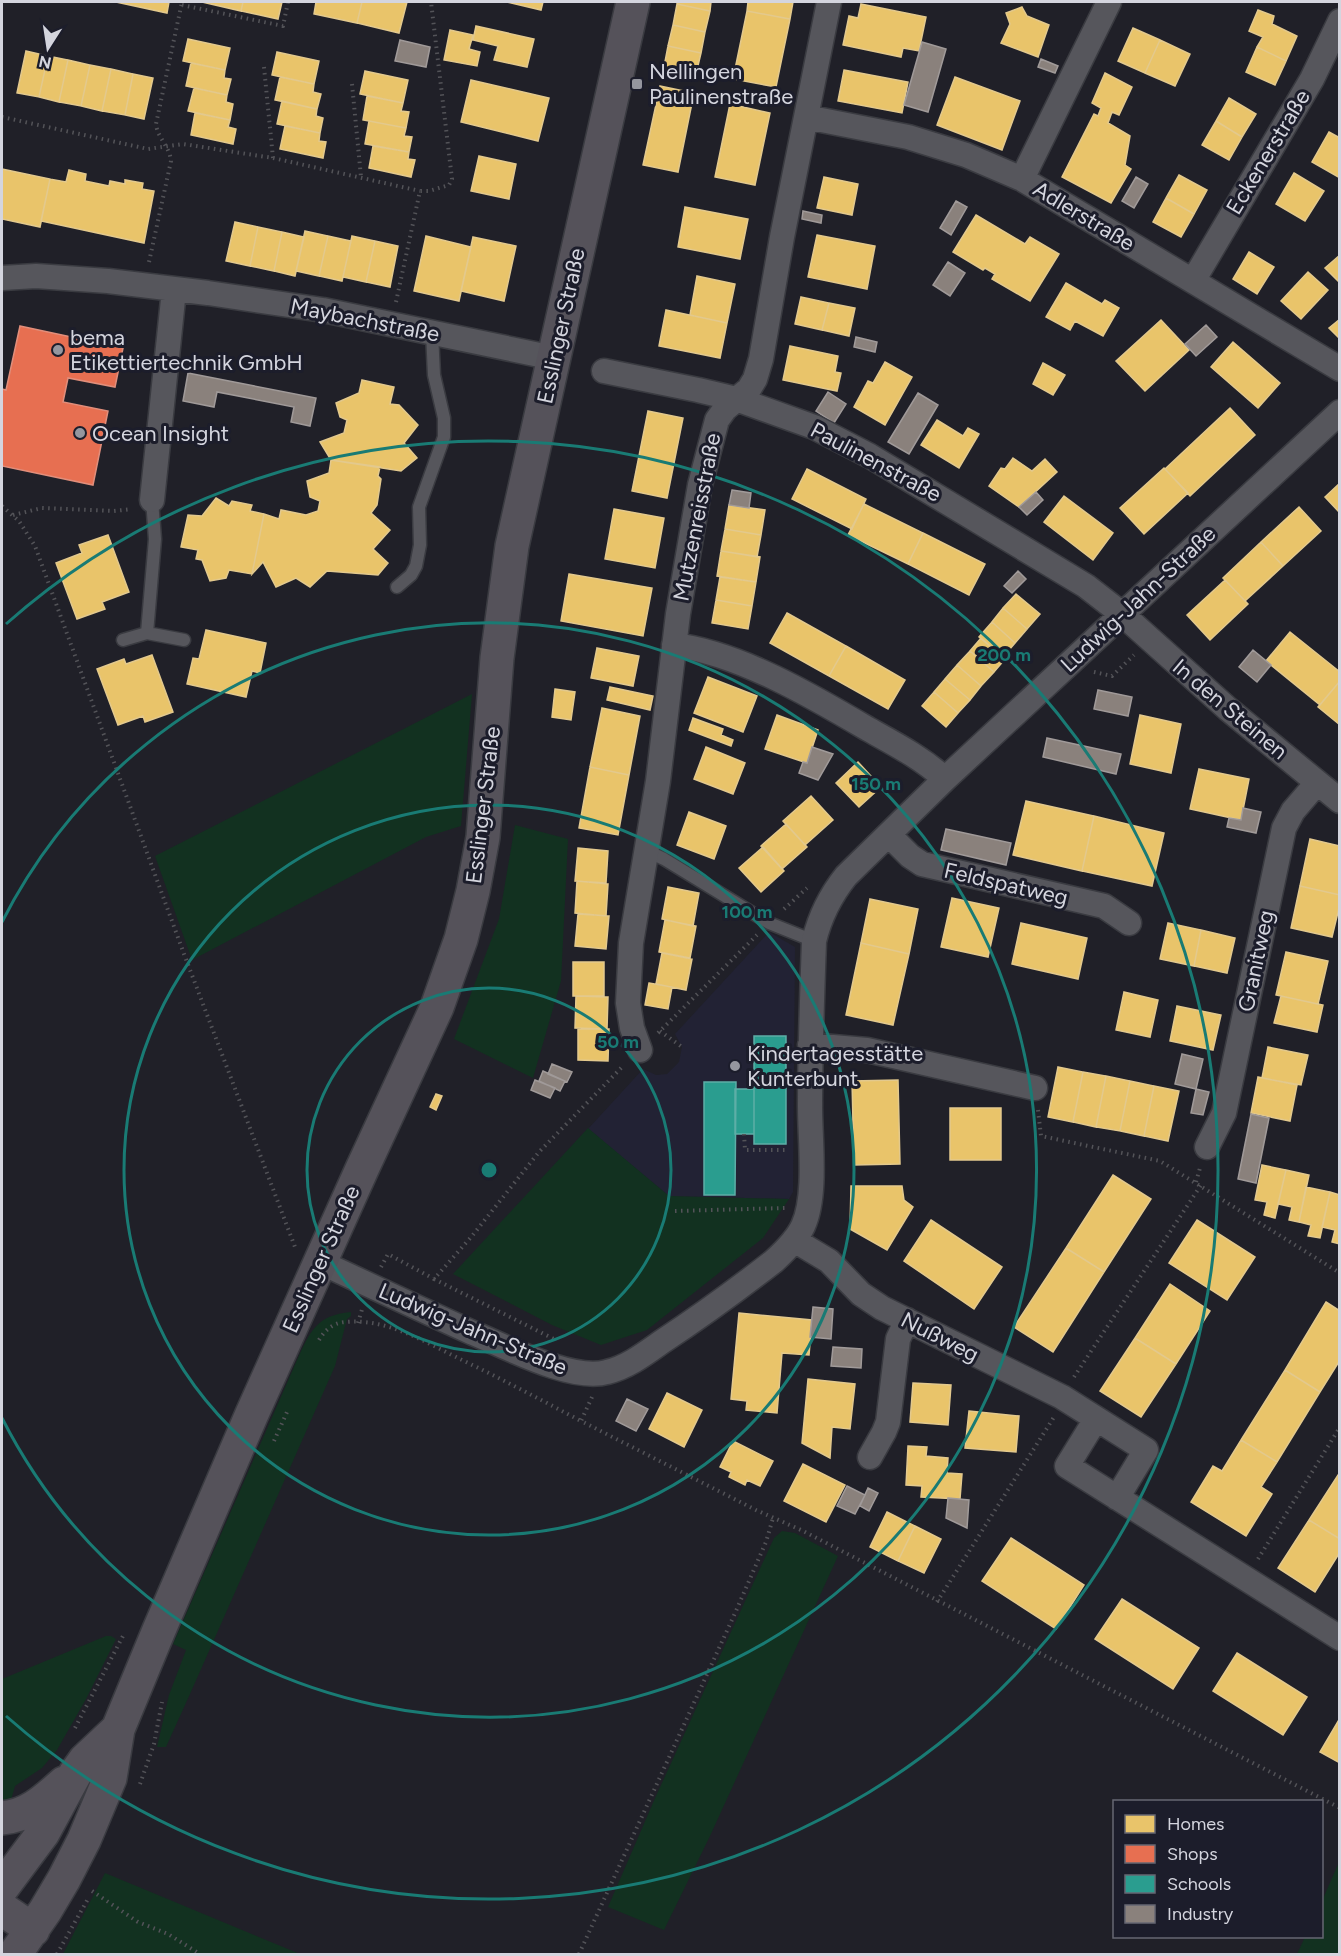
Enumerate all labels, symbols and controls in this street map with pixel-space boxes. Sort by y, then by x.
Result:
north arrow [18,18,78,78]
text: N [37,52,53,73]
place label: Nellingen Paulinenstraße [649,58,793,110]
marker: Nellingen Paulinenstraße [630,77,644,91]
street label: Eckenerstraße [1220,85,1316,219]
street label: Adlerstraße [1028,175,1140,257]
street label: Esslinger Straße [531,246,591,406]
street label: Maybachstraße [288,292,442,348]
place label: bema Etikettiertechnik GmbH [70,324,303,376]
marker: bema Etikettiertechnik GmbH [51,343,65,357]
street label: Paulinenstraße [806,416,946,508]
place label: Ocean Insight [92,420,229,447]
marker: Ocean Insight [73,426,87,440]
street label: Mutzenreisstraße [667,431,727,603]
street label: Ludwig-Jahn-Straße [1055,520,1221,678]
text: 200 m [977,644,1031,666]
street label: In den Steinen [1167,653,1293,765]
street label: Esslinger Straße [460,725,506,885]
text: 150 m [851,773,901,795]
street label: Feldspatweg [941,857,1071,911]
text: 100 m [722,901,772,923]
street label: Granitweg [1232,908,1280,1014]
text: 50 m [597,1031,639,1053]
place label: Kindertagesstätte Kunterbunt [747,1040,923,1092]
marker: Kindertagesstätte Kunterbunt [728,1059,742,1073]
centre of rings [479,1160,499,1180]
street label: Esslinger Straße [276,1181,366,1337]
street label: Ludwig-Jahn-Straße [375,1277,571,1381]
street label: Nußweg [897,1306,983,1368]
legend [1113,1800,1323,1938]
text: Homes [1167,1813,1225,1835]
text: Shops [1167,1843,1218,1865]
text: Schools [1167,1873,1231,1895]
text: Industry [1167,1903,1234,1925]

